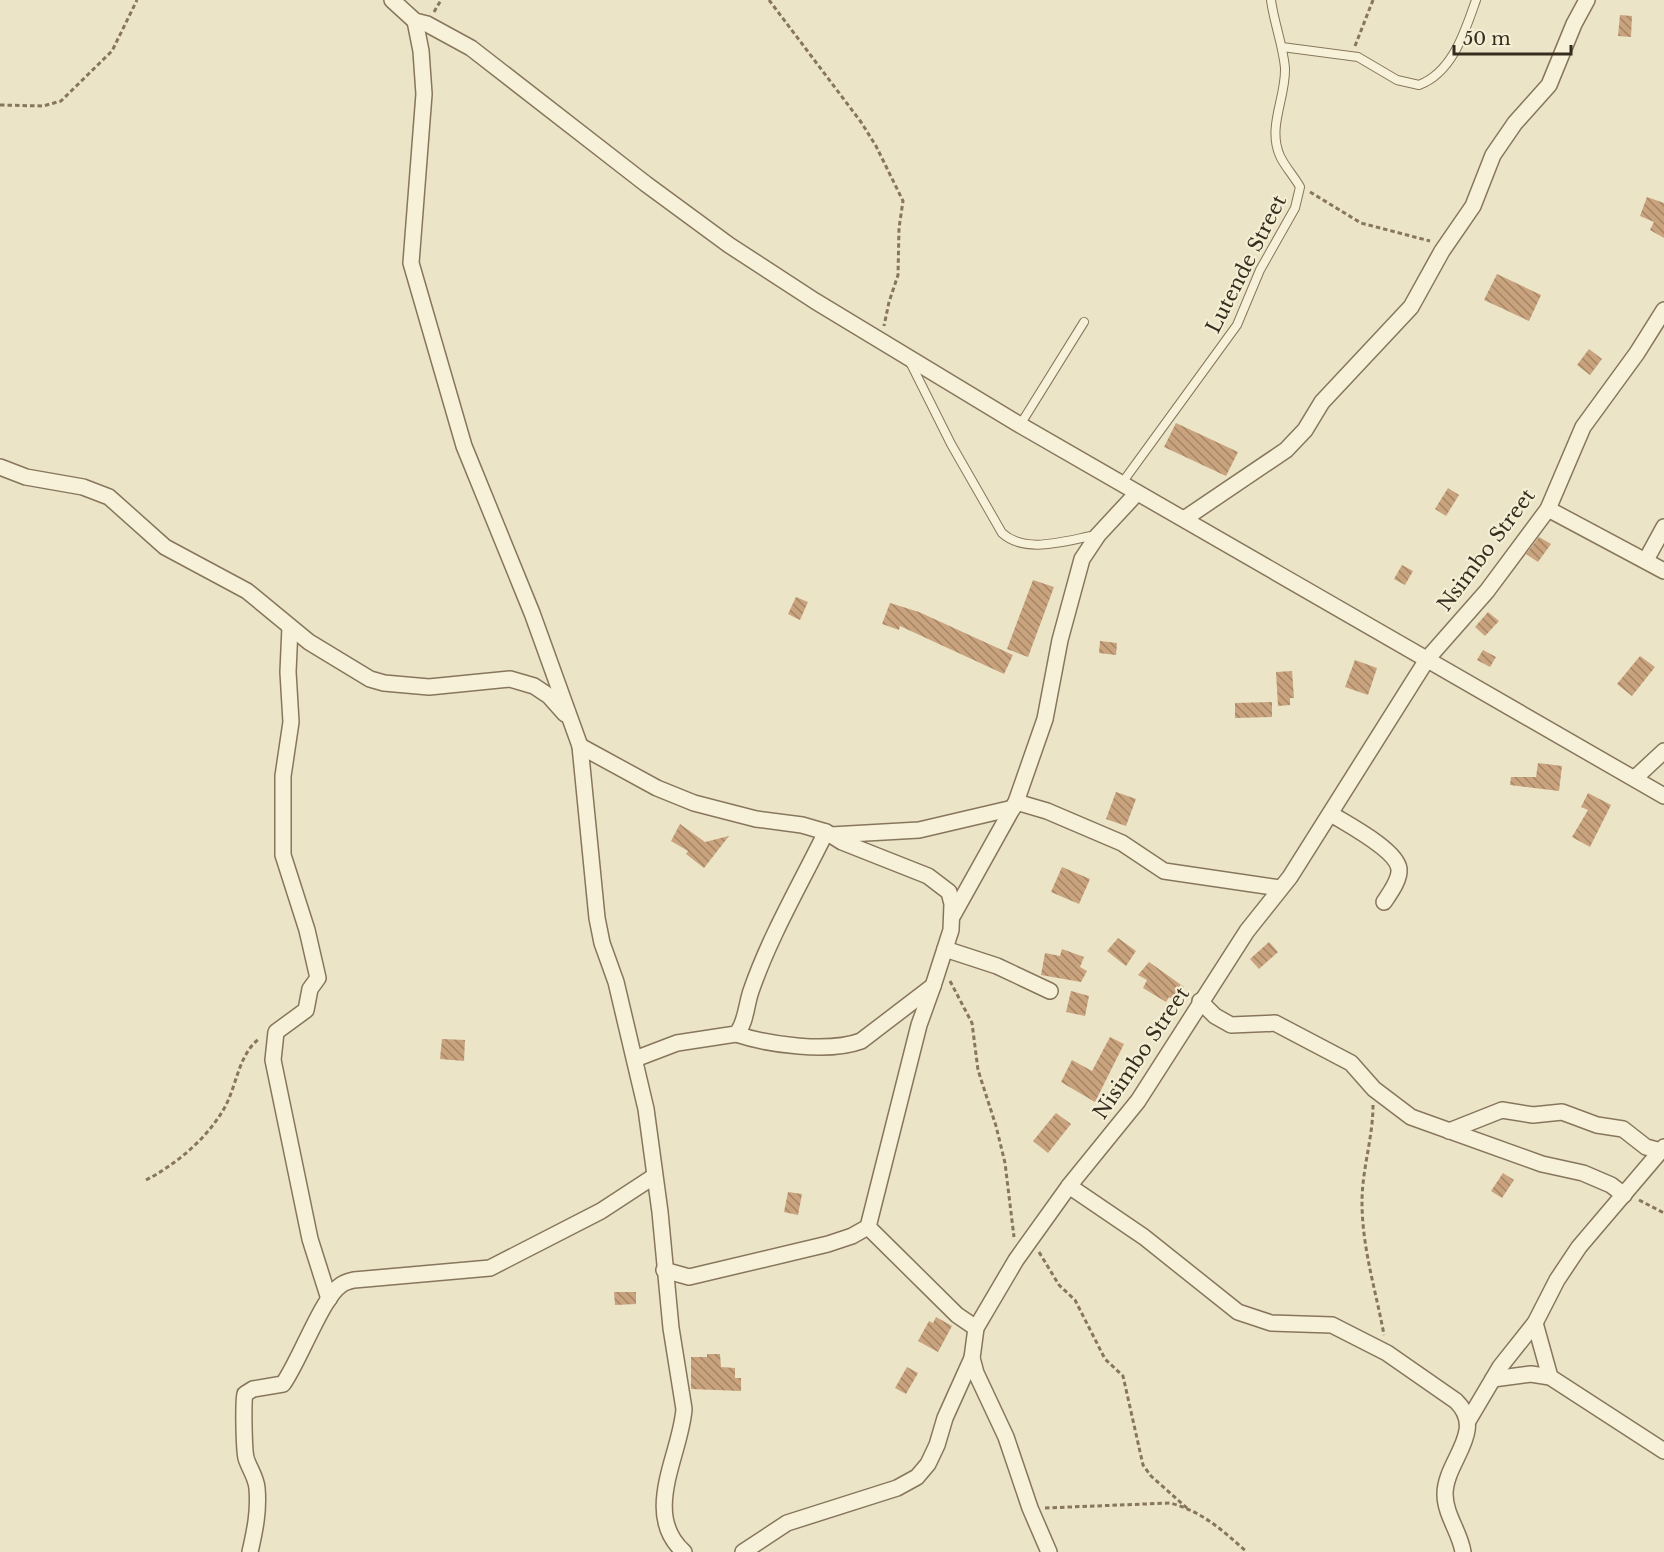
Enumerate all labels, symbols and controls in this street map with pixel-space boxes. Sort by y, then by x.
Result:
scale bar [1454,18,1571,56]
text: 50 m [1463,28,1511,50]
street label: Lutende Street [1201,191,1291,337]
street label: Nsimbo Street [1432,484,1540,616]
street label: Nisimbo Street [1088,982,1194,1124]

